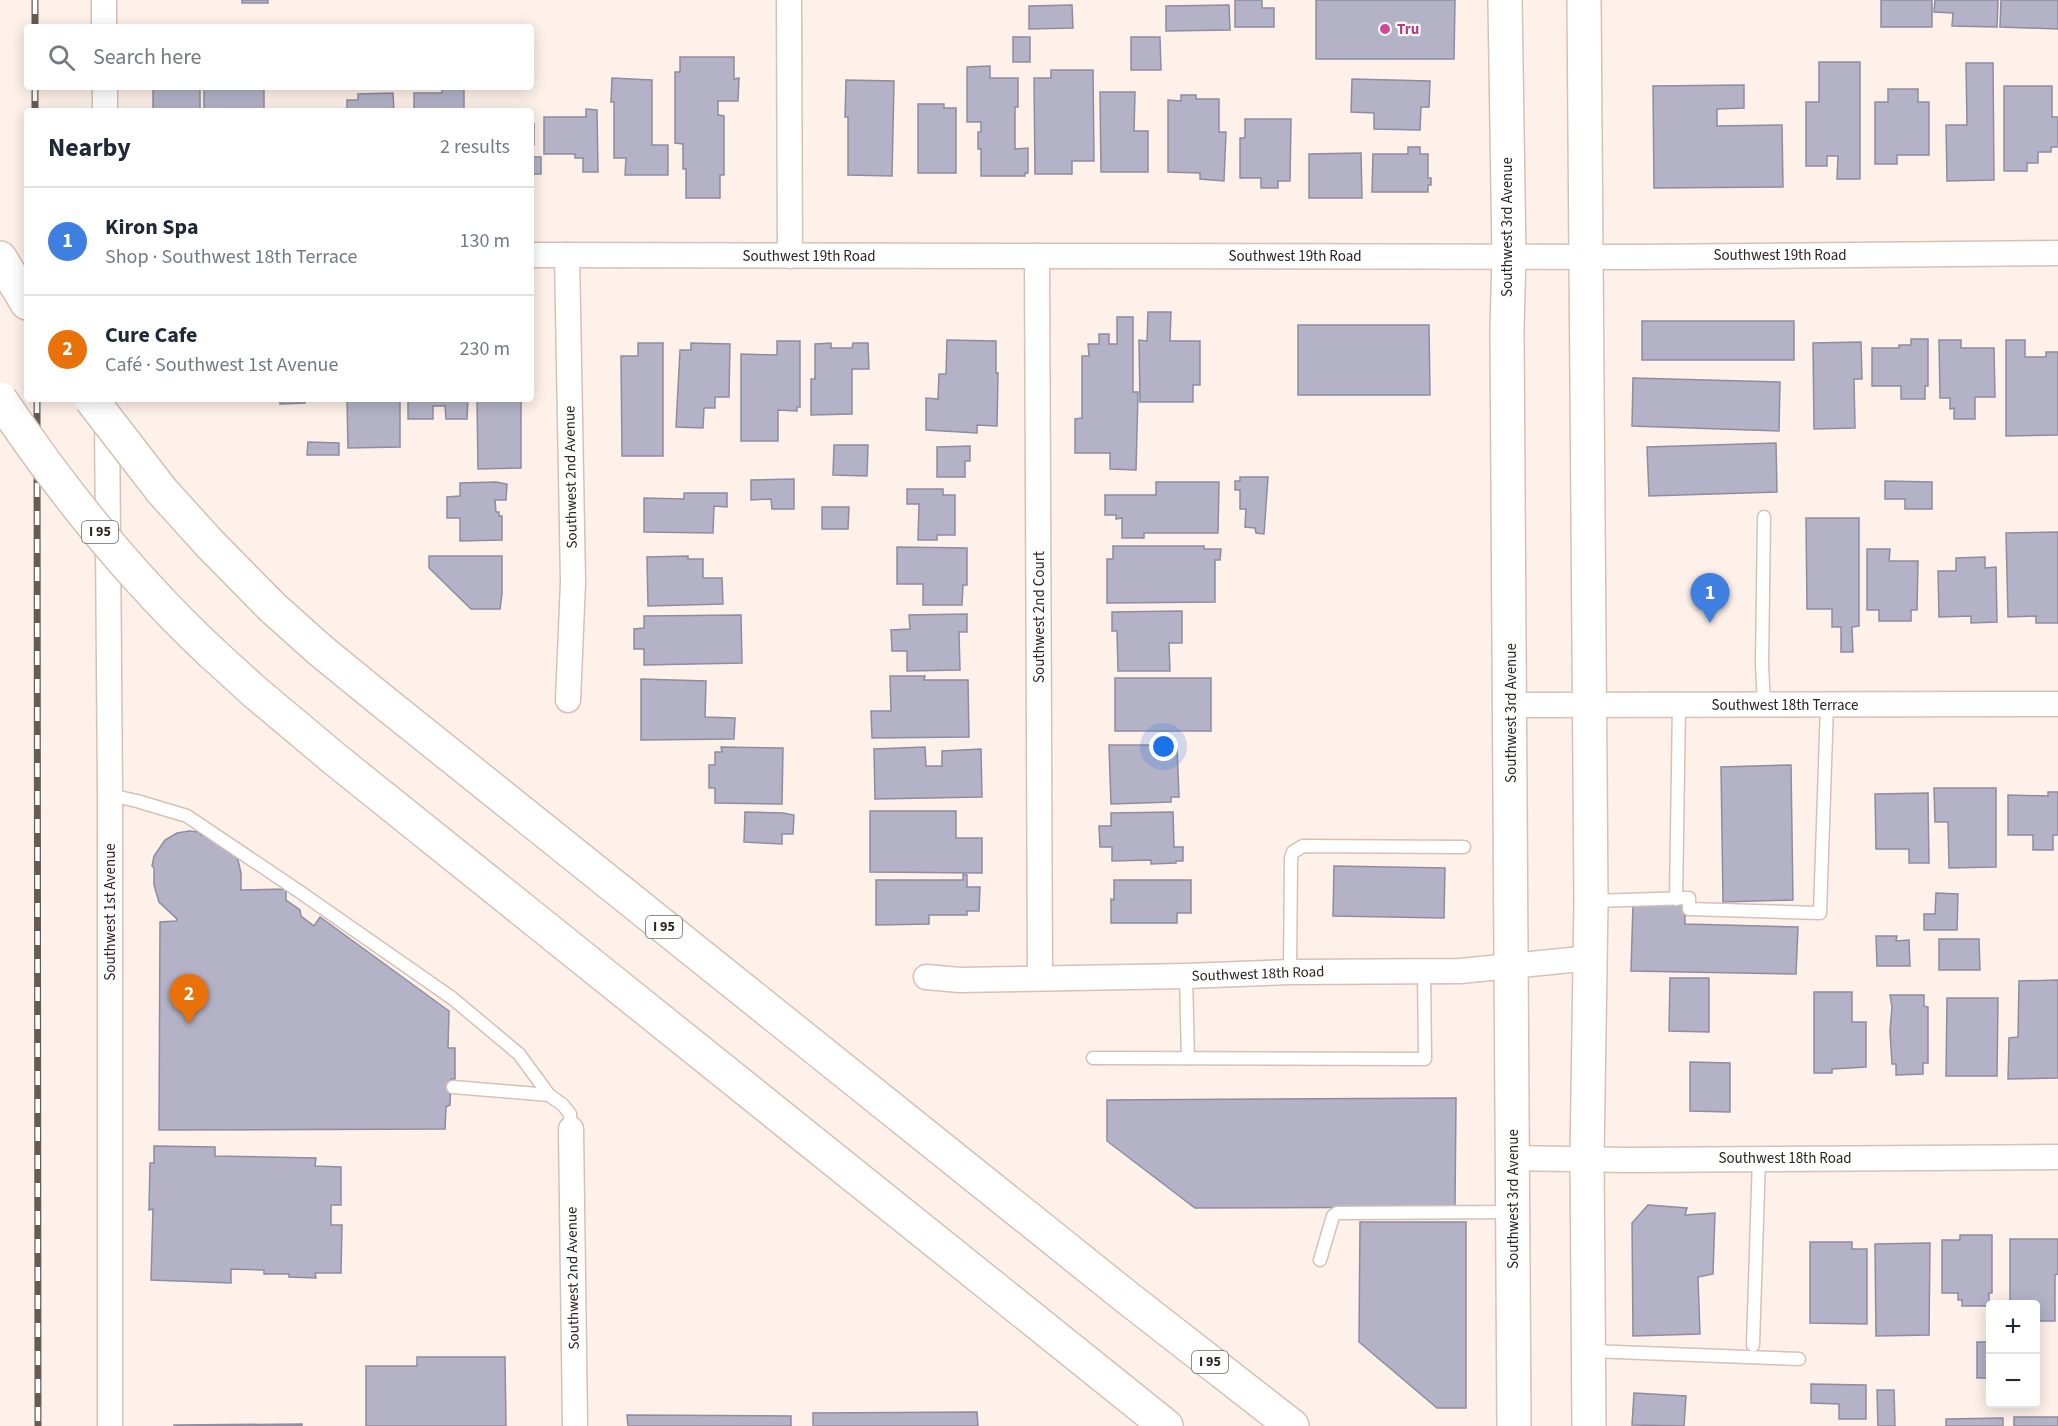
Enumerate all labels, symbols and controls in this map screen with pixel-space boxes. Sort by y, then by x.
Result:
place label: Tru [1397,19,1419,40]
marker: Tru [1378,22,1392,36]
search box [24,24,534,90]
icon: search [45,41,78,74]
text: Search here [93,41,201,73]
text: Nearby [48,129,131,166]
text: 2 results [440,133,510,161]
street label: Southwest 3rd Avenue [1497,157,1518,297]
text: Kiron Spa [105,211,199,243]
text: 1 [62,227,73,255]
text: 130 m [460,227,510,255]
text: Shop · Southwest 18th Terrace [105,243,357,271]
street label: Southwest 19th Road [1713,245,1847,266]
street label: Southwest 19th Road [742,246,876,267]
street label: Southwest 19th Road [1228,246,1362,267]
text: Cure Cafe [105,319,198,351]
text: 2 [62,335,73,363]
text: 230 m [460,335,510,363]
text: Café · Southwest 1st Avenue [105,351,338,379]
street label: Southwest 2nd Avenue [559,405,583,549]
road number: I 95 [82,521,118,543]
street label: Southwest 2nd Court [1029,551,1050,683]
pin: 1 [1690,574,1730,623]
street label: Southwest 3rd Avenue [1501,643,1522,783]
street label: Southwest 18th Terrace [1712,695,1858,716]
your location [1149,732,1178,761]
street label: Southwest 1st Avenue [100,843,121,981]
road number: I 95 [646,916,682,938]
street label: Southwest 18th Road [1191,961,1325,987]
pin: 2 [170,974,208,1024]
street label: Southwest 3rd Avenue [1503,1129,1524,1269]
street label: Southwest 18th Road [1718,1148,1852,1169]
street label: Southwest 2nd Avenue [561,1206,585,1350]
map controls [1986,1300,2040,1408]
button: + [1986,1300,2040,1354]
road number: I 95 [1192,1351,1228,1373]
button: − [1986,1354,2040,1408]

